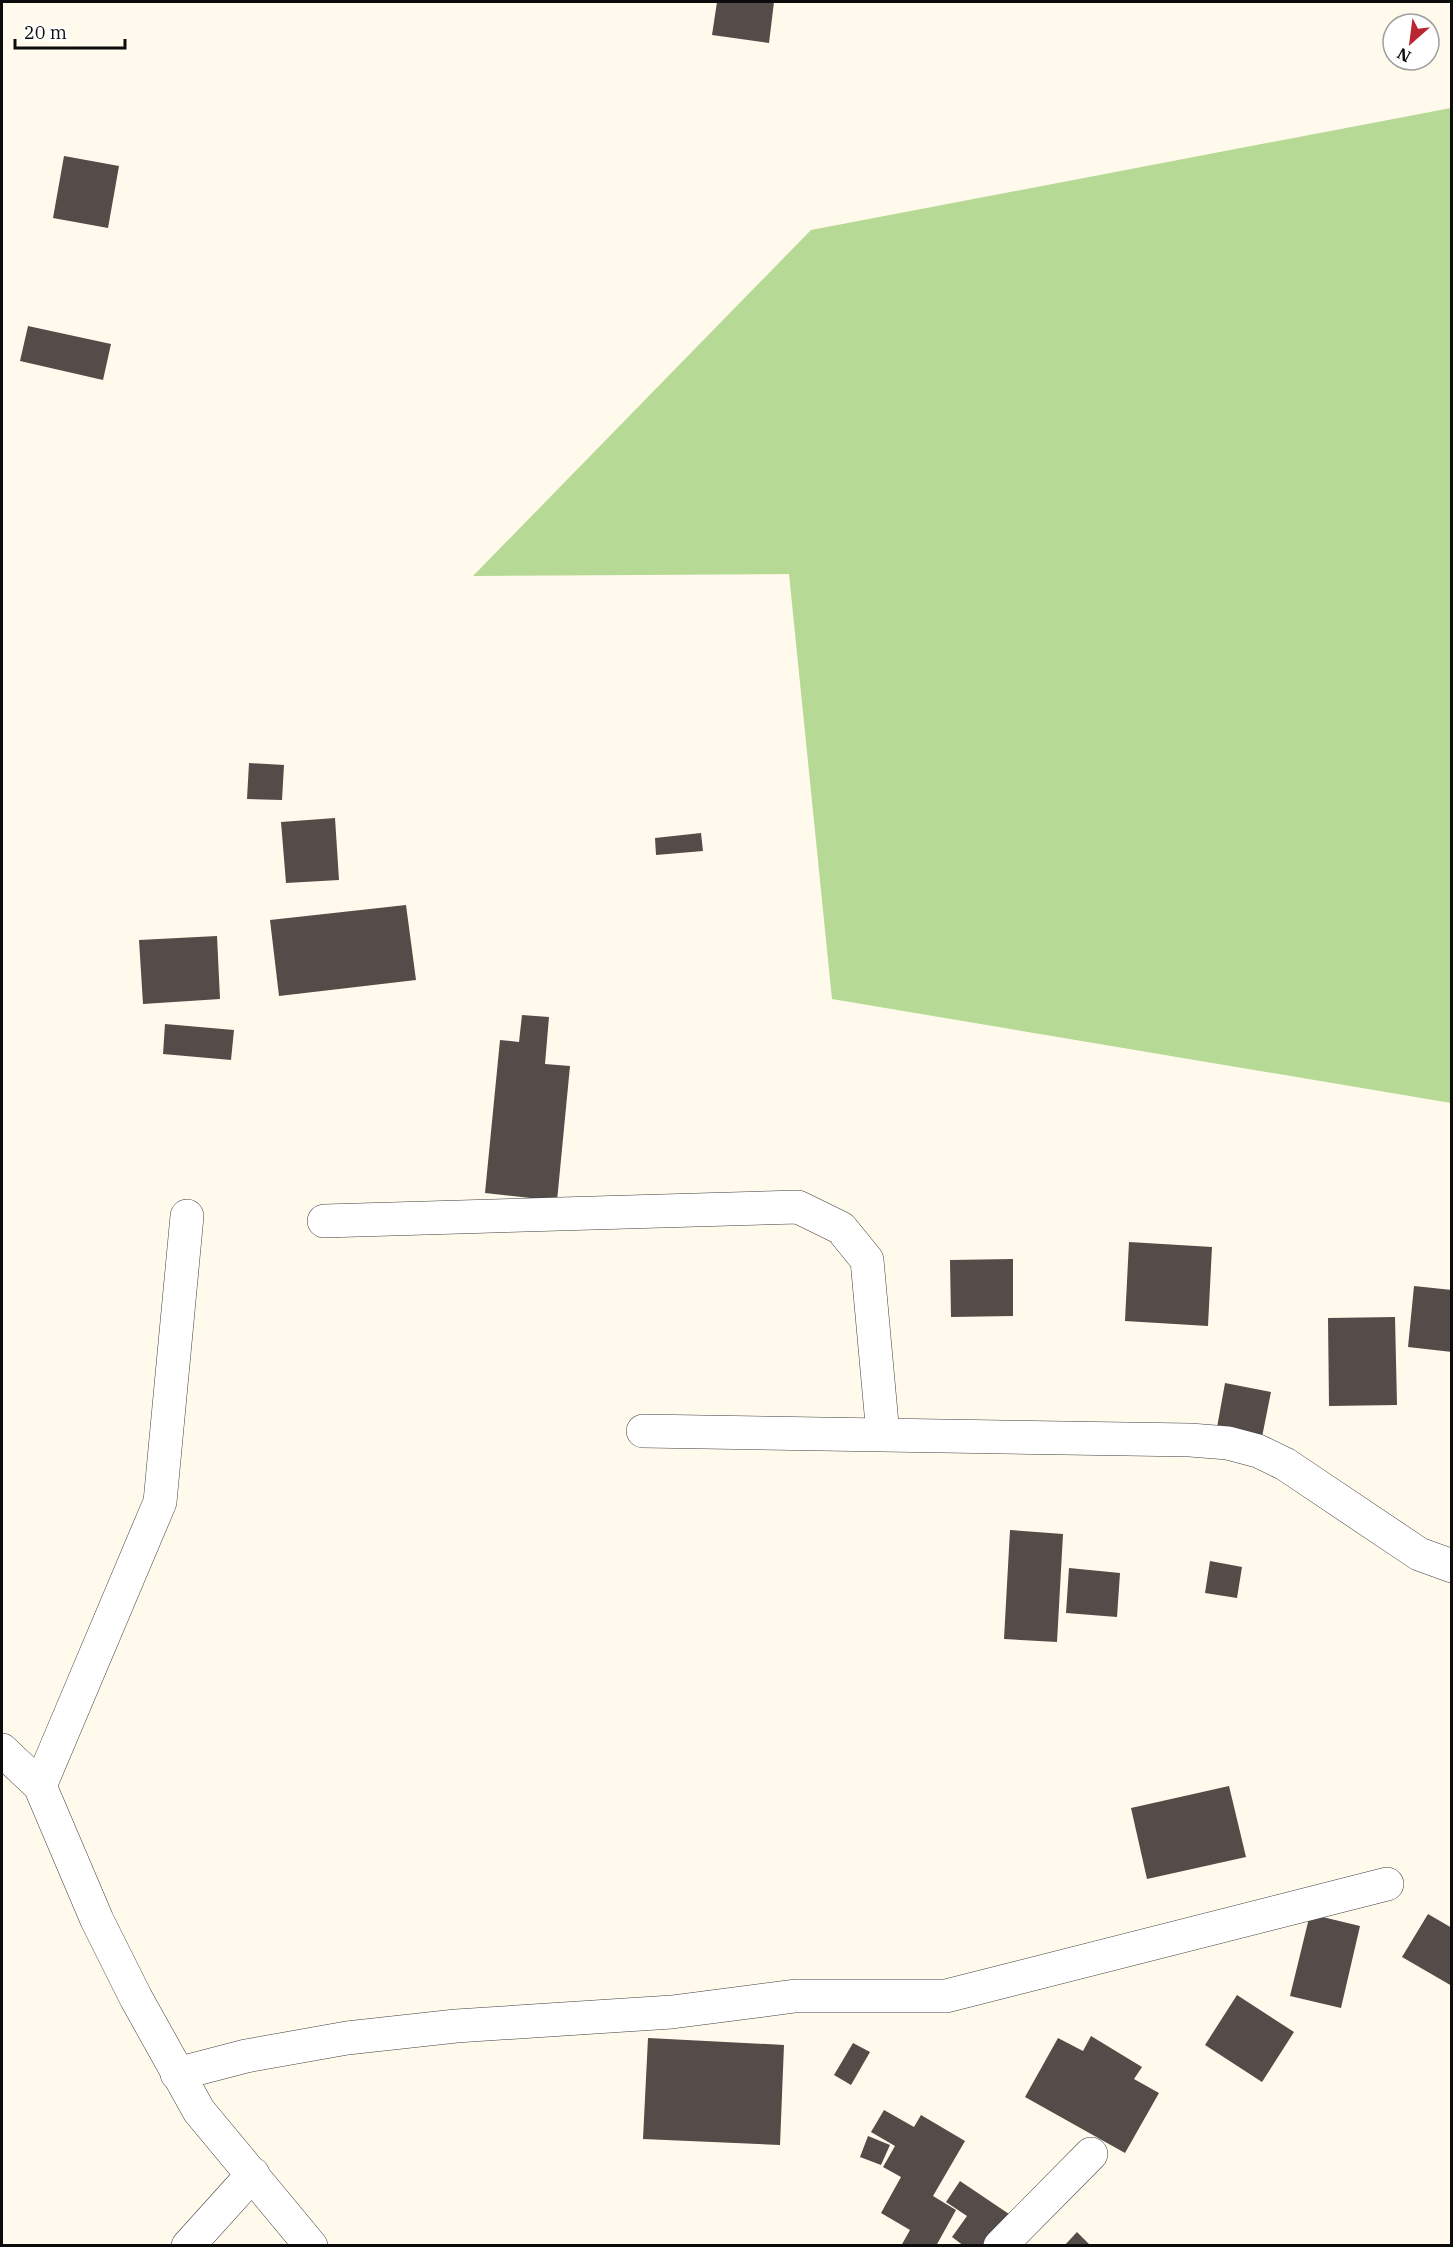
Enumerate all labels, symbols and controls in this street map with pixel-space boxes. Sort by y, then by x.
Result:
scale bar [15,12,124,50]
north arrow [1381,12,1441,72]
text: 20 m [24,21,67,44]
text: N [1394,43,1414,67]

